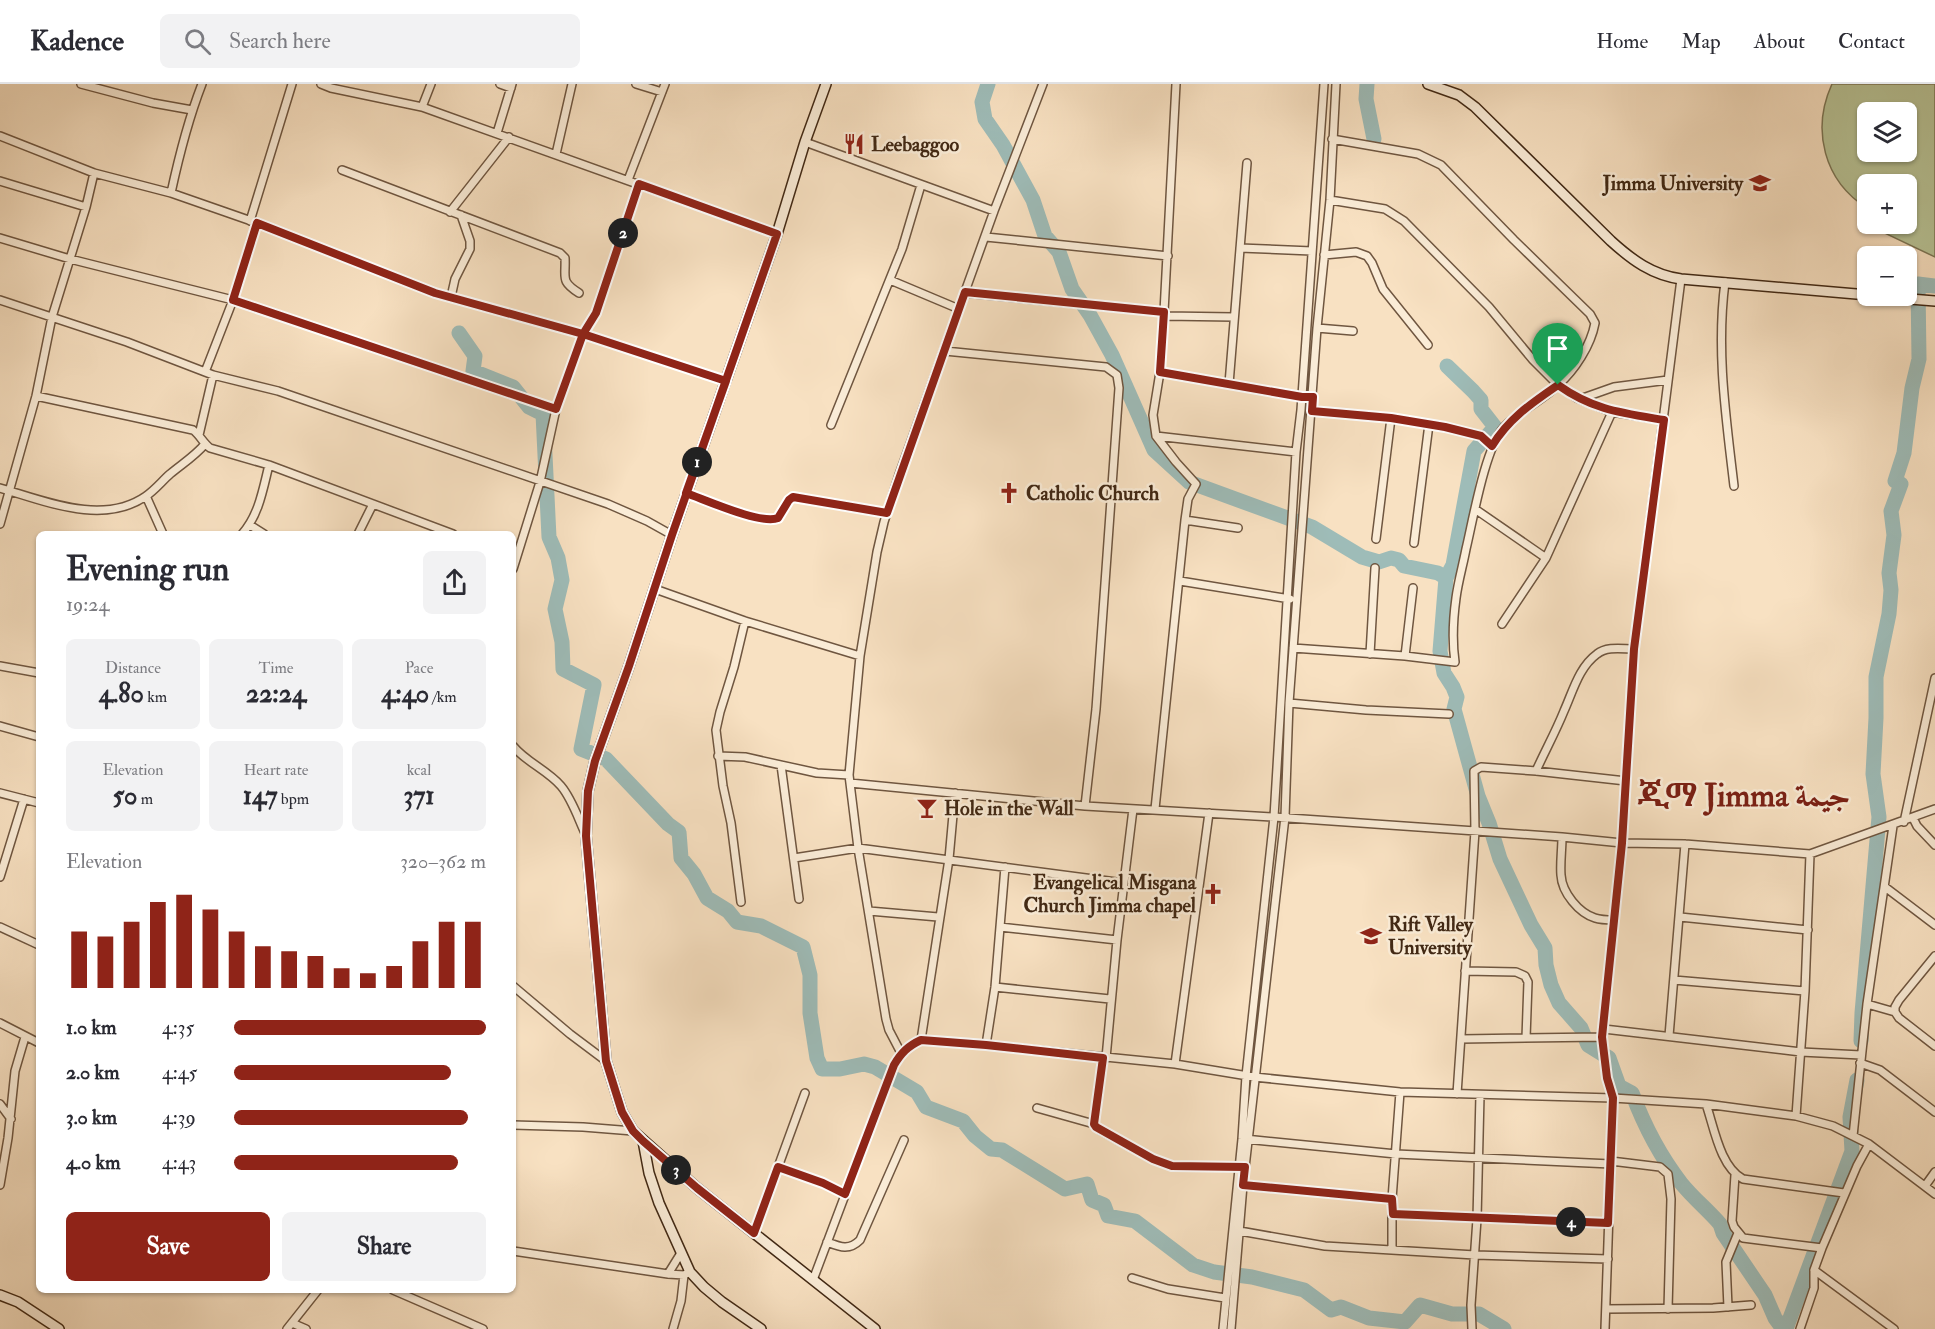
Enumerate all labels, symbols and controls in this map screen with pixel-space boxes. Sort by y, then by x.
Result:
search box [160,14,580,68]
text: Kadence [30,24,124,59]
icon: search [181,25,214,58]
text: Search here [229,27,331,55]
text: Home [1596,28,1648,55]
text: Map [1681,28,1721,55]
text: About [1754,28,1805,55]
text: Contact [1838,28,1905,55]
map controls [1857,102,1917,306]
button: layers [1857,102,1917,162]
restaurant icon: Leebaggoo [842,132,866,156]
place label: Leebaggoo [871,132,960,158]
place label: Jimma University [1602,171,1744,197]
school or university icon: Jimma University [1748,171,1772,195]
button: + [1857,174,1917,234]
pin: 2 [608,218,638,248]
text: 2 [619,223,627,243]
button: − [1857,246,1917,306]
pin [1532,323,1583,385]
icon: arrive [1541,332,1574,365]
pin: 1 [682,447,712,477]
text: 1 [694,452,700,472]
church icon: Catholic Church [997,481,1021,505]
place label: Catholic Church [1026,481,1160,506]
text: Evening run [66,549,229,590]
button: share [423,551,486,614]
text: 19:24 [66,592,109,617]
text: Distance [105,658,161,678]
text: Time [259,658,293,678]
text: Pace [405,658,433,678]
text: 4.80 [99,678,144,710]
text: 22:24 [246,678,306,710]
text: 4:40 [381,678,429,710]
text: km [144,687,167,707]
text: /km [429,687,457,707]
text: Elevation [103,760,163,780]
text: Heart rate [243,760,309,780]
text: kcal [407,760,431,780]
district label: ጂማ Jimma جيمة [1637,776,1851,816]
text: 50 [113,780,137,812]
text: 147 [243,780,277,812]
text: 371 [403,780,435,812]
text: m [137,789,153,809]
text: bpm [277,789,309,809]
bar icon: Hole in the Wall [915,796,939,820]
place label: Hole in the Wall [944,796,1075,821]
text: Elevation [66,849,142,874]
text: 320–362 m [400,849,486,874]
place label: Evangelical Misgana Church Jimma chapel [1023,870,1197,919]
church icon: Evangelical Misgana Church Jimma chapel [1201,882,1225,906]
place label: Rift Valley University [1388,912,1474,961]
school or university icon: Rift Valley University [1359,924,1383,948]
text: 1.0 km [66,1015,117,1040]
text: 4:35 [162,1015,194,1040]
text: 2.0 km [66,1060,120,1085]
text: 4:45 [162,1060,197,1085]
text: 3.0 km [66,1105,117,1130]
text: 4:39 [162,1105,196,1130]
text: 4.0 km [66,1150,121,1175]
text: 4:43 [162,1150,196,1175]
pin: 3 [661,1155,691,1185]
text: 3 [673,1160,679,1180]
pin: 4 [1556,1207,1586,1237]
button: Save [66,1212,270,1281]
button: Share [282,1212,486,1281]
text: 4 [1567,1212,1575,1232]

